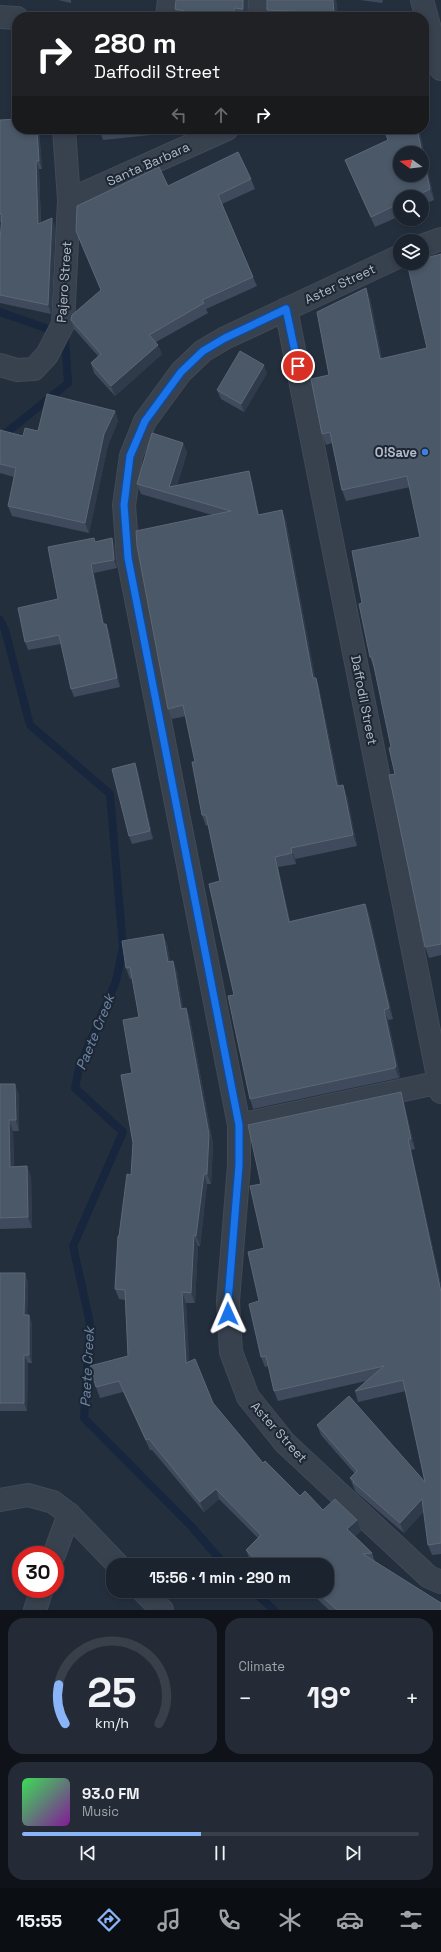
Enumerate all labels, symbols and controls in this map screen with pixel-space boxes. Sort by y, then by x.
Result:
text: 280 m [94,25,177,61]
icon: right [28,28,80,80]
text: Daffodil Street [94,60,220,83]
icon: left [168,104,190,126]
icon: ahead [210,104,232,126]
icon: right [252,104,274,126]
street label: Santa Barbara [104,138,193,190]
north arrow [393,146,429,182]
map controls [393,146,429,270]
button: search [393,190,429,226]
button: layers [393,234,429,270]
street label: Pajero Street [53,241,75,323]
street label: Aster Street [302,260,378,308]
pin [281,349,315,383]
icon: arrive [287,355,309,377]
place label: O!Save [375,444,417,461]
marker: O!Save [420,447,430,457]
street label: Daffodil Street [347,654,381,746]
water label: Paete Creek [72,990,119,1073]
position arrow [207,1293,249,1335]
water label: Paete Creek [76,1325,98,1408]
street label: Aster Street [247,1398,311,1466]
speed limit sign: 30 [12,1546,64,1598]
text: 15:56 · 1 min · 290 m [149,1568,291,1587]
text: Climate [239,1658,285,1675]
text: 25 [87,1666,137,1719]
text: 19° [307,1678,351,1717]
text: − [239,1684,252,1712]
text: + [405,1684,419,1712]
text: km/h [95,1714,129,1732]
text: 93.0 FM [82,1784,139,1803]
text: Music [82,1803,119,1820]
icon: previous [77,1842,99,1864]
icon: pause [209,1842,231,1864]
icon: next [342,1842,364,1864]
icon: directions [95,1906,123,1934]
icon: music [155,1906,183,1934]
icon: phone [215,1906,243,1934]
icon: climate [276,1906,304,1934]
icon: car [336,1906,364,1934]
icon: filters [397,1906,425,1934]
text: 15:55 [16,1909,62,1932]

